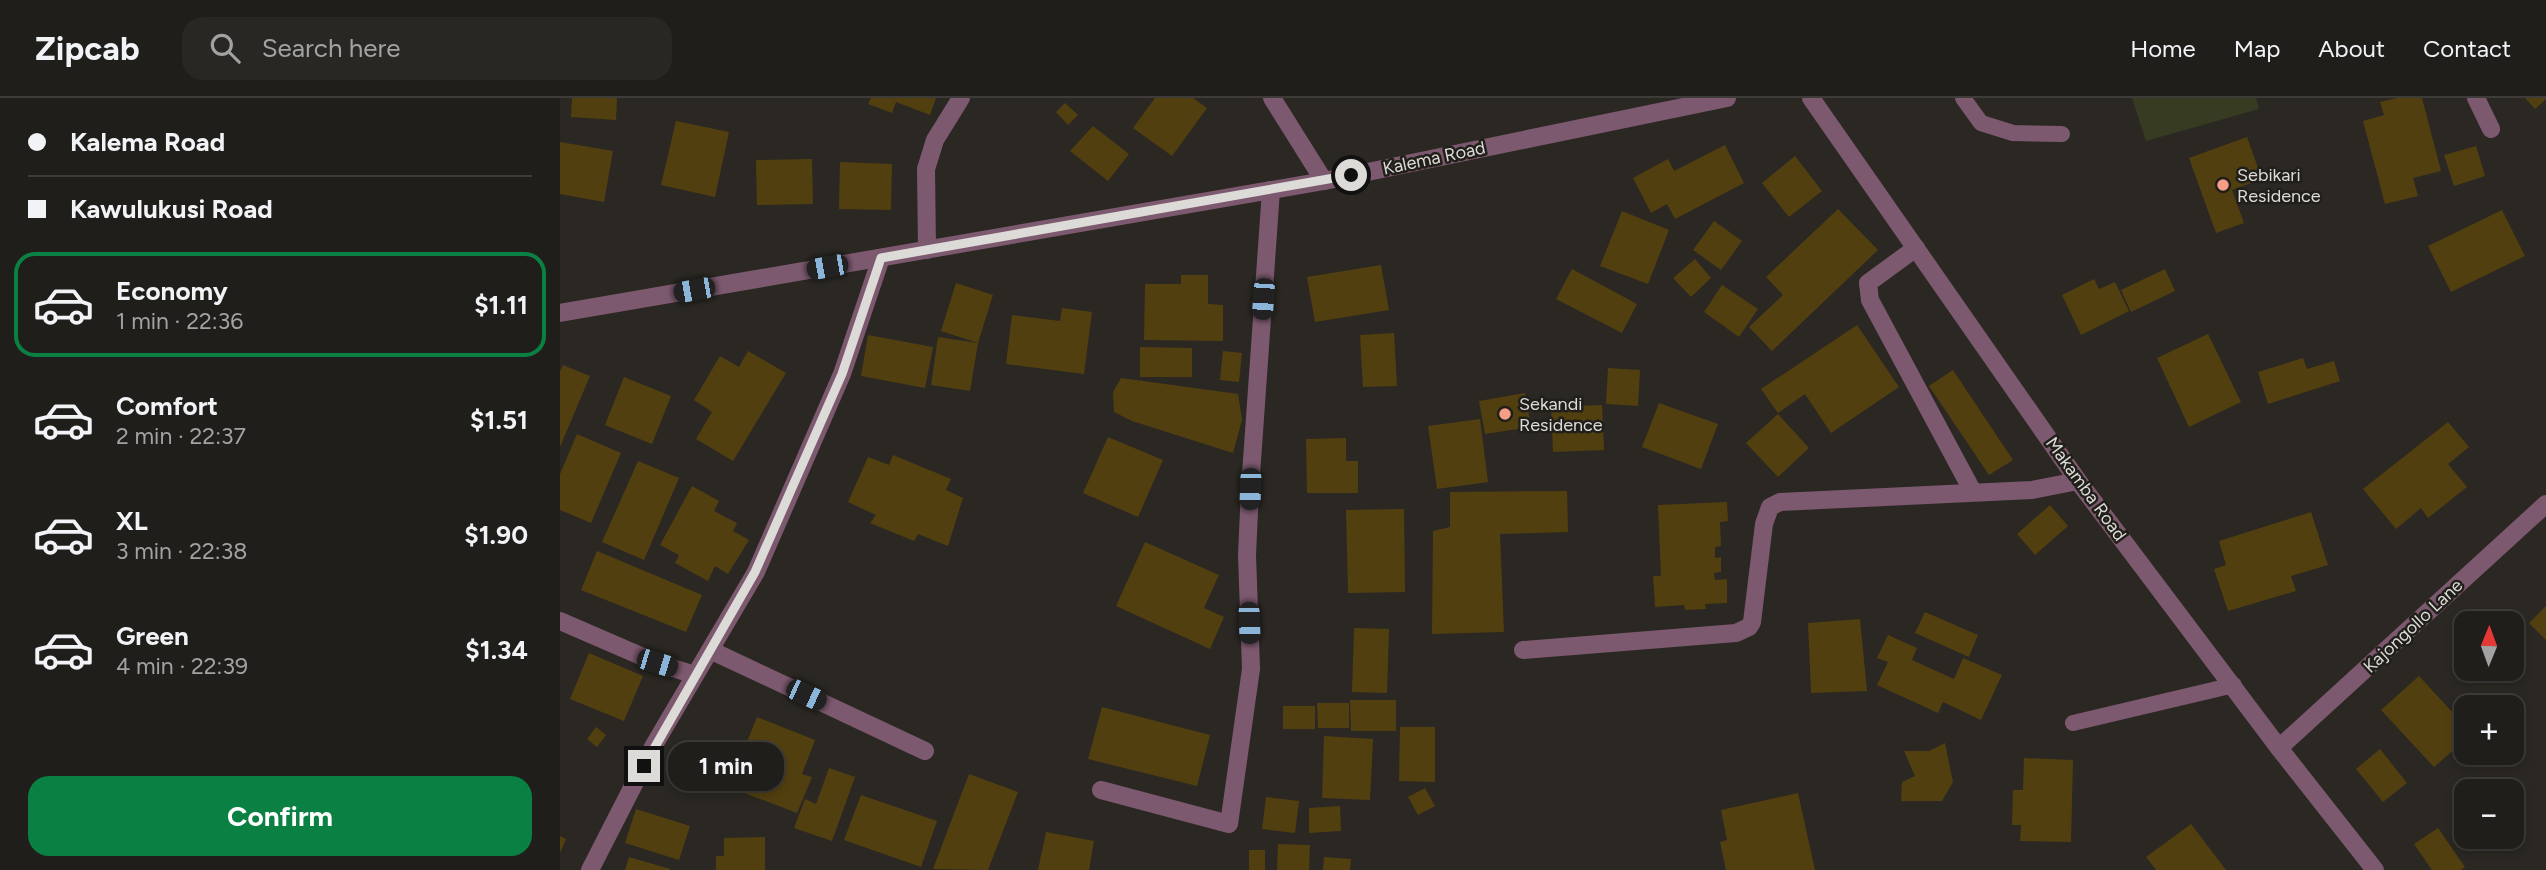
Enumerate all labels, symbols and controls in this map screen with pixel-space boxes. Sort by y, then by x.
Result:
search box [182,17,672,80]
text: Zipcab [35,29,140,68]
icon: search [206,29,244,67]
text: Search here [262,32,401,64]
text: Home [2130,34,2196,63]
text: Map [2234,34,2280,63]
text: About [2318,34,2385,63]
text: Contact [2423,34,2511,63]
text: Kalema Road [70,126,225,158]
street label: Kalema Road [1381,136,1487,180]
route start [1335,159,1367,191]
place label: Sebikari Residence [2237,164,2321,207]
marker: Sebikari Residence [2215,177,2231,193]
text: Kawulukusi Road [70,193,273,225]
car [805,253,850,281]
icon: car [32,273,95,336]
text: Economy [116,275,228,307]
car [672,276,717,304]
car [1252,277,1275,321]
text: $1.11 [474,289,528,321]
text: 1 min · 22:36 [116,307,243,335]
icon: car [32,388,95,451]
text: Comfort [116,390,218,422]
place label: Sekandi Residence [1519,393,1603,436]
text: $1.51 [470,404,528,436]
marker: Sekandi Residence [1497,406,1513,422]
text: 2 min · 22:37 [116,422,246,450]
street label: Makamba Road [2041,433,2131,545]
car [1239,468,1262,510]
icon: car [32,503,95,566]
text: XL [116,505,148,537]
text: $1.90 [464,519,528,551]
text: 3 min · 22:38 [116,537,247,565]
street label: Kajongollo Lane [2359,574,2467,678]
car [1238,602,1261,644]
north arrow [2454,611,2524,681]
map controls [2454,611,2524,849]
icon: car [32,618,95,681]
text: Green [116,620,189,652]
text: $1.34 [465,634,528,666]
car [634,647,681,679]
text: 4 min · 22:39 [116,652,248,680]
car [783,677,830,713]
button: + [2454,695,2524,765]
callout: 1 min [668,742,784,790]
route end [628,750,660,782]
text: 1 min [699,752,753,780]
button: Confirm [28,776,532,856]
button: − [2454,779,2524,849]

